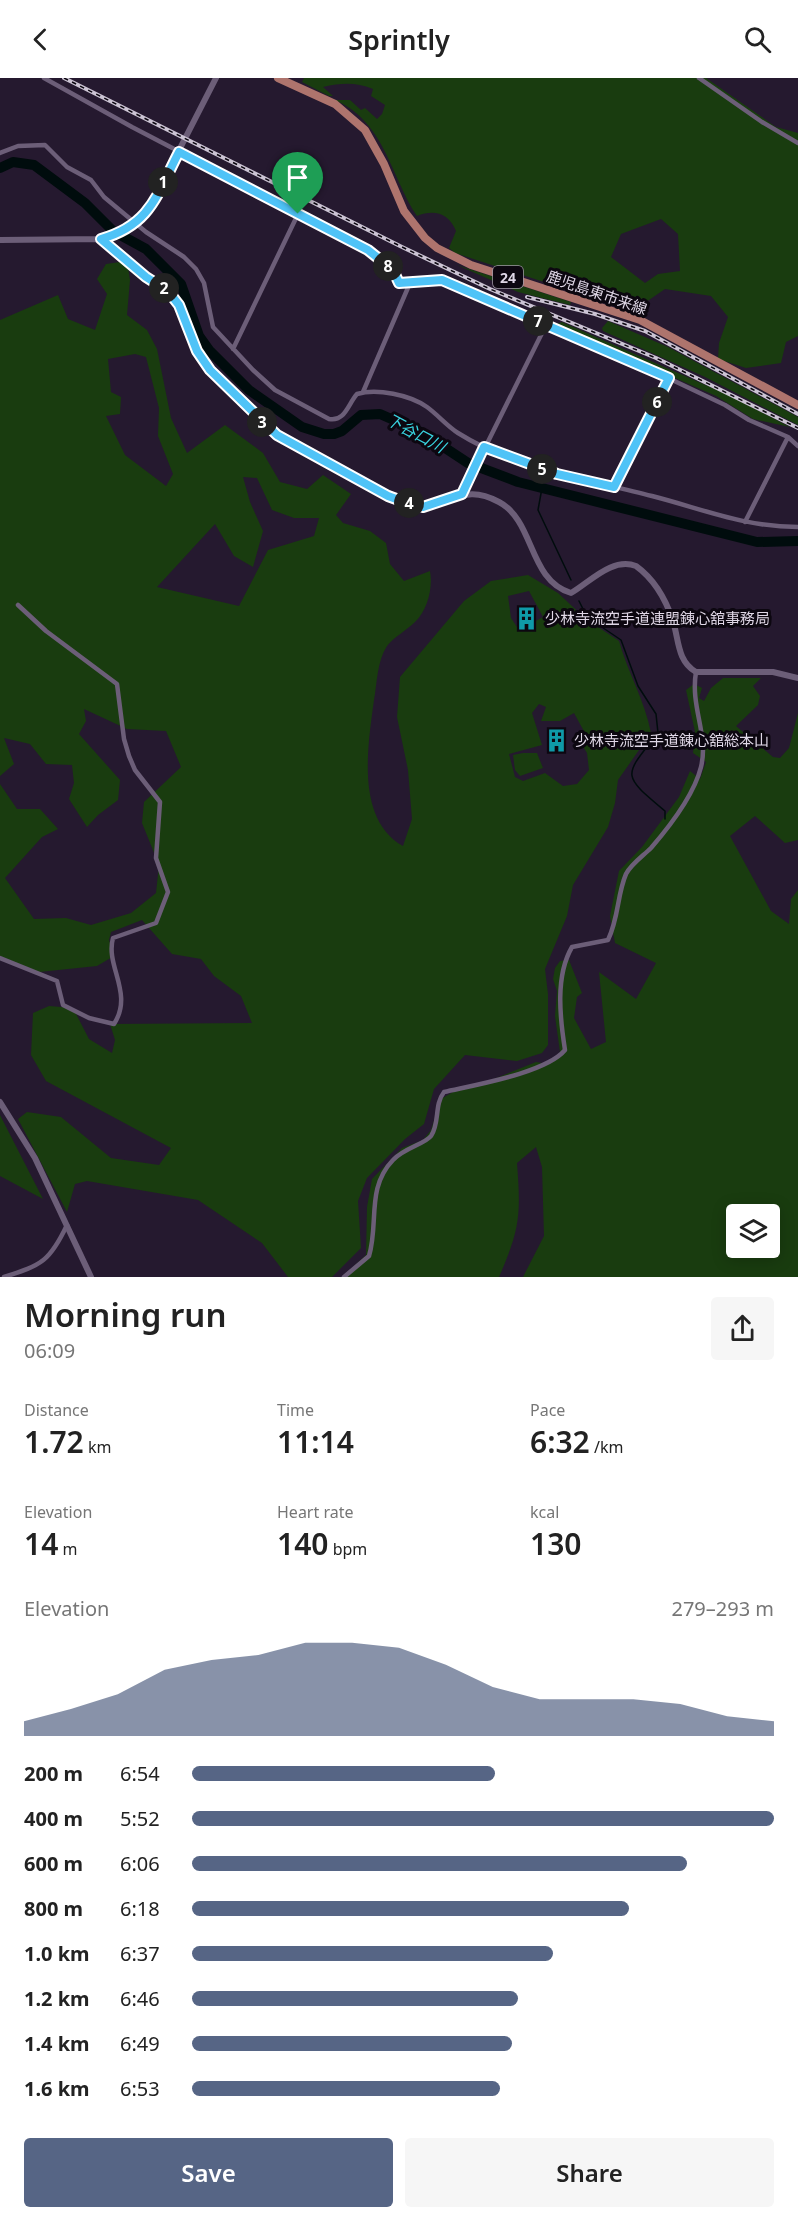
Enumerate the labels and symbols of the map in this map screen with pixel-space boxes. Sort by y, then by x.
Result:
pin [272,152,323,214]
pin: 1 [148,167,178,197]
pin: 8 [373,251,403,281]
street label: 鹿児島東市来線 [544,265,650,319]
road number: 24 [493,266,523,288]
pin: 2 [149,273,179,303]
pin: 7 [523,306,553,336]
pin: 6 [642,387,672,417]
pin: 3 [247,407,277,437]
water label: 下谷口川 [383,408,451,459]
pin: 5 [527,454,557,484]
pin: 4 [394,488,424,518]
building icon: 少林寺流空手道連盟錬心舘事務局 [514,605,540,631]
place label: 少林寺流空手道連盟錬心舘事務局 [545,608,770,628]
building icon: 少林寺流空手道錬心舘総本山 [543,727,569,753]
place label: 少林寺流空手道錬心舘総本山 [574,730,769,750]

